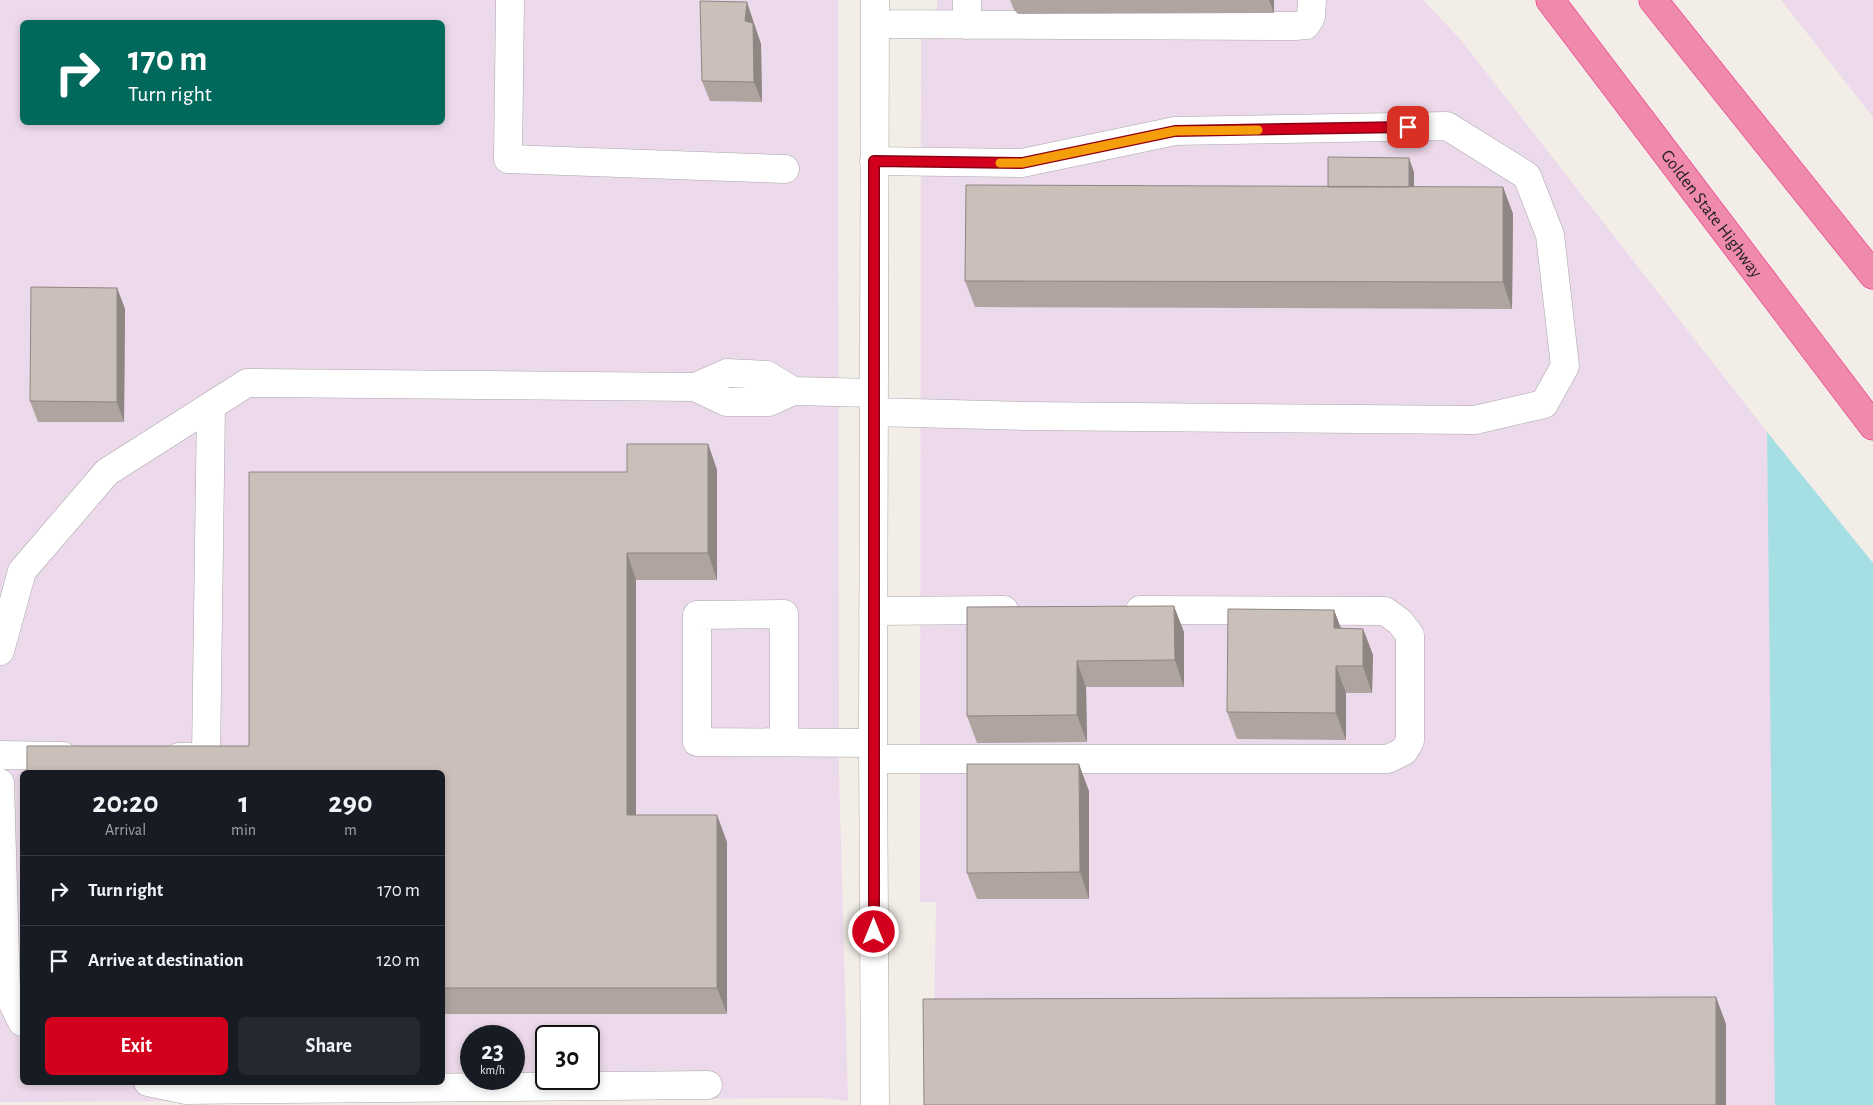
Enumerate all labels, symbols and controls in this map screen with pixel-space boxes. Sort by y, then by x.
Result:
icon: right [45,40,110,105]
text: 170 m [128,42,208,77]
text: Turn right [128,83,212,105]
pin [1387,106,1429,148]
icon: arrive [1394,113,1422,141]
street label: Golden State Highway [1657,147,1765,282]
text: 20:20 [92,788,159,818]
text: 1 [238,788,249,818]
text: 290 [328,788,373,818]
text: Arrival [105,822,146,838]
text: min [231,822,256,838]
text: m [344,822,357,838]
icon: right [45,877,73,905]
text: Turn right [88,881,163,900]
text: 170 m [377,881,420,900]
position arrow [847,905,899,957]
icon: arrive [45,947,73,975]
text: Arrive at destination [88,951,244,970]
text: 120 m [376,951,420,970]
button: Exit [45,1017,228,1075]
button: Share [238,1017,420,1075]
speed limit sign: 30 [535,1025,600,1090]
text: 23 [481,1039,504,1064]
text: km/h [480,1064,505,1076]

